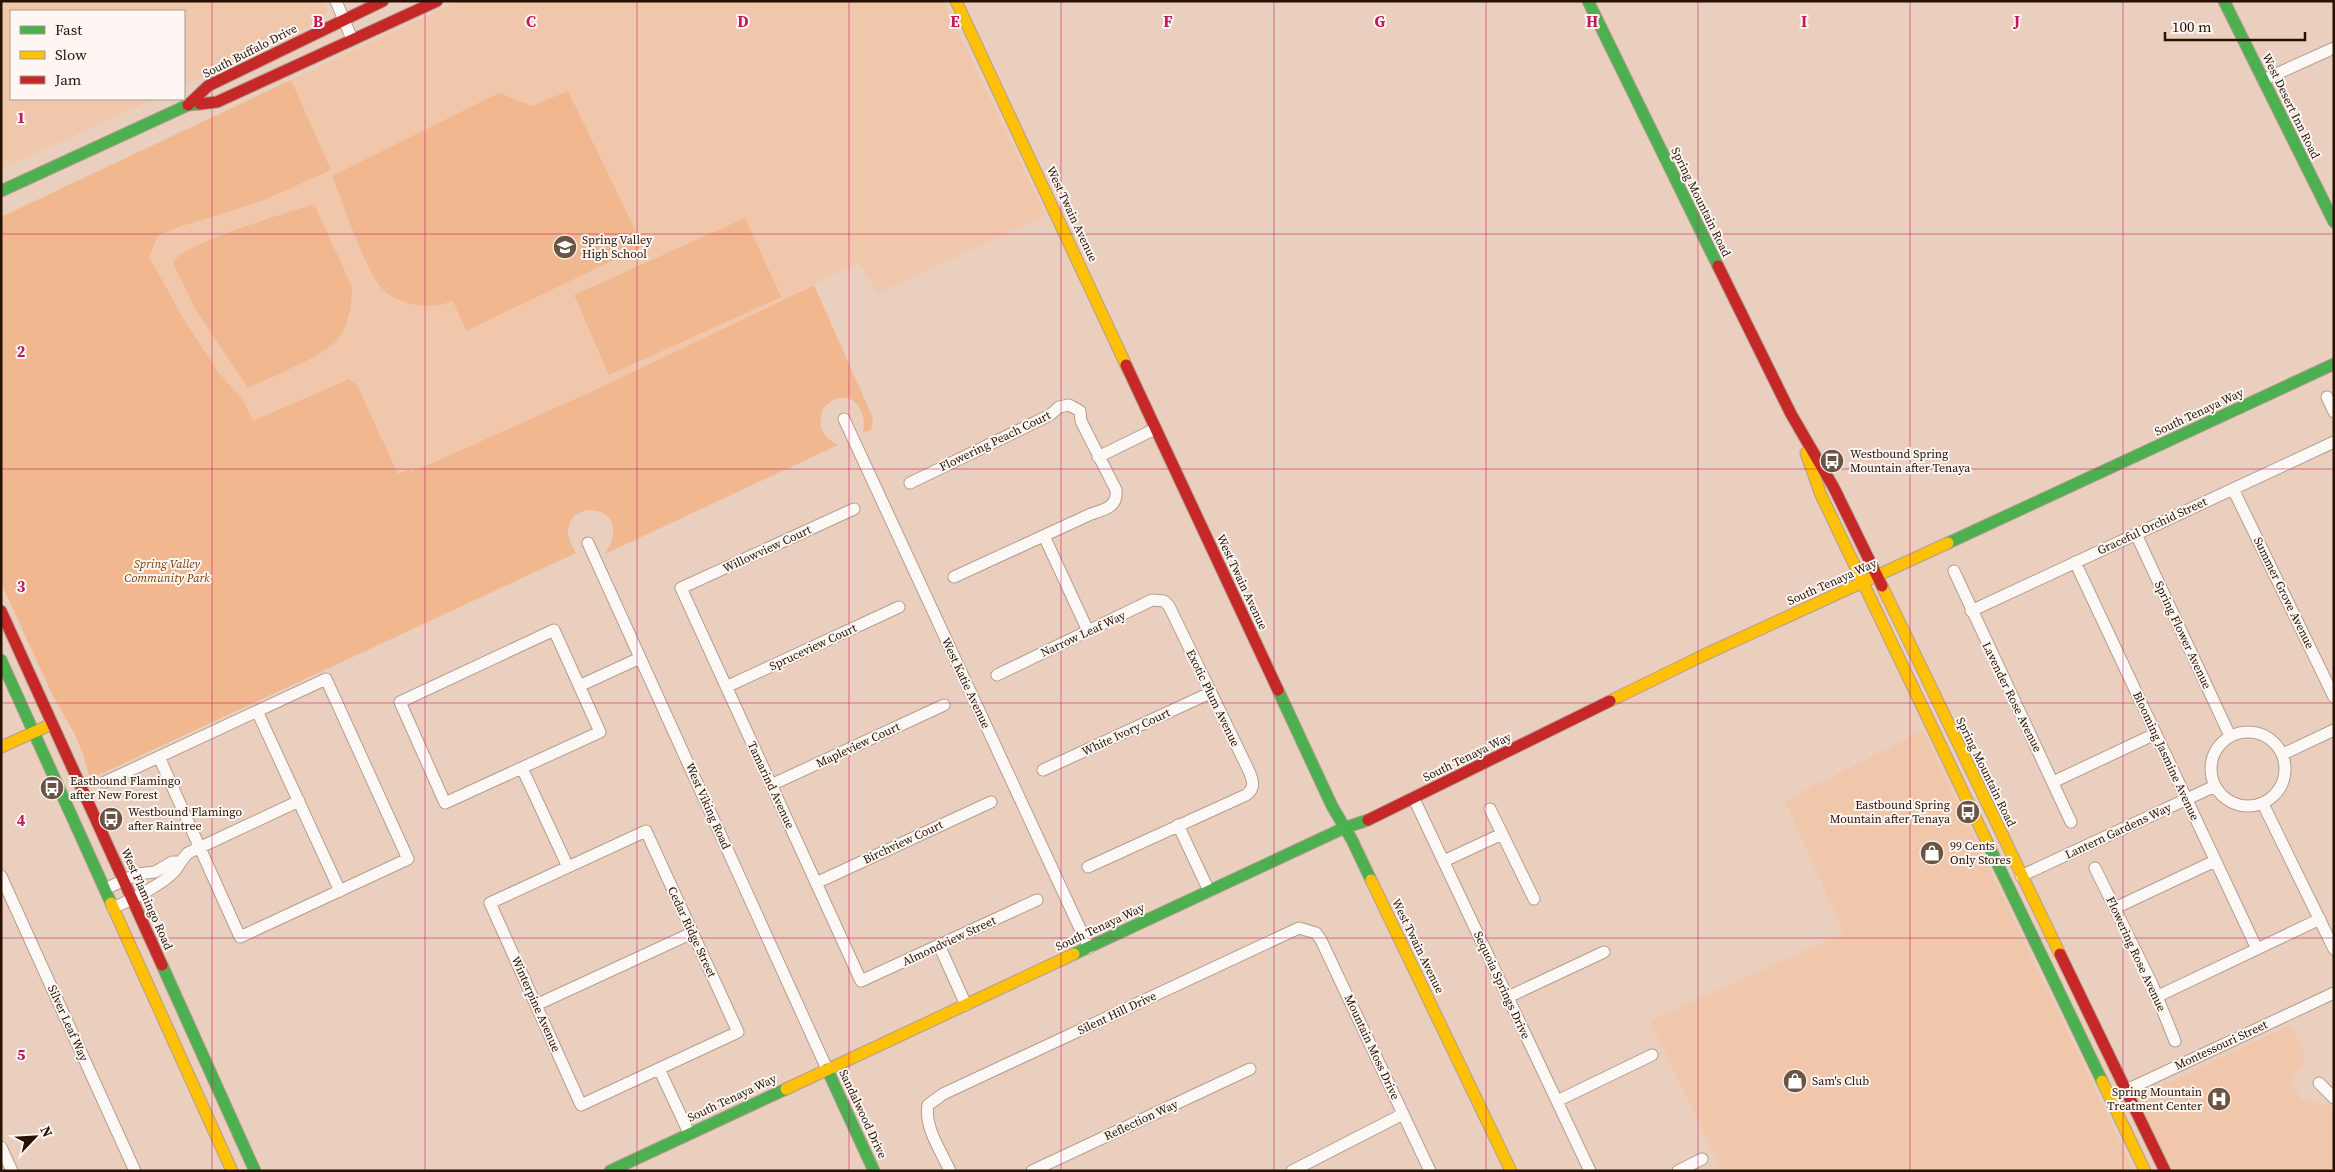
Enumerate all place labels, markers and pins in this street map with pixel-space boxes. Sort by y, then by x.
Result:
place label: Spring Valley High School [582,232,653,262]
school or university icon: Spring Valley High School [552,234,578,260]
place label: Westbound Spring Mountain after Tenaya [1850,446,1971,476]
bus stop icon: Westbound Spring Mountain after Tenaya [1819,448,1845,474]
place label: Eastbound Flamingo after New Forest [70,773,181,803]
bus stop icon: Eastbound Flamingo after New Forest [39,775,65,801]
place label: Eastbound Spring Mountain after Tenaya [1830,797,1951,827]
bus stop icon: Eastbound Spring Mountain after Tenaya [1955,799,1981,825]
place label: Westbound Flamingo after Raintree [128,804,242,834]
bus stop icon: Westbound Flamingo after Raintree [98,806,124,832]
place label: 99 Cents Only Stores [1950,838,2011,868]
shop icon: 99 Cents Only Stores [1919,840,1945,866]
shop icon: Sam's Club [1782,1068,1808,1094]
place label: Sam's Club [1812,1073,1869,1089]
place label: Spring Mountain Treatment Center [2107,1084,2202,1114]
hospital icon: Spring Mountain Treatment Center [2206,1086,2232,1112]

